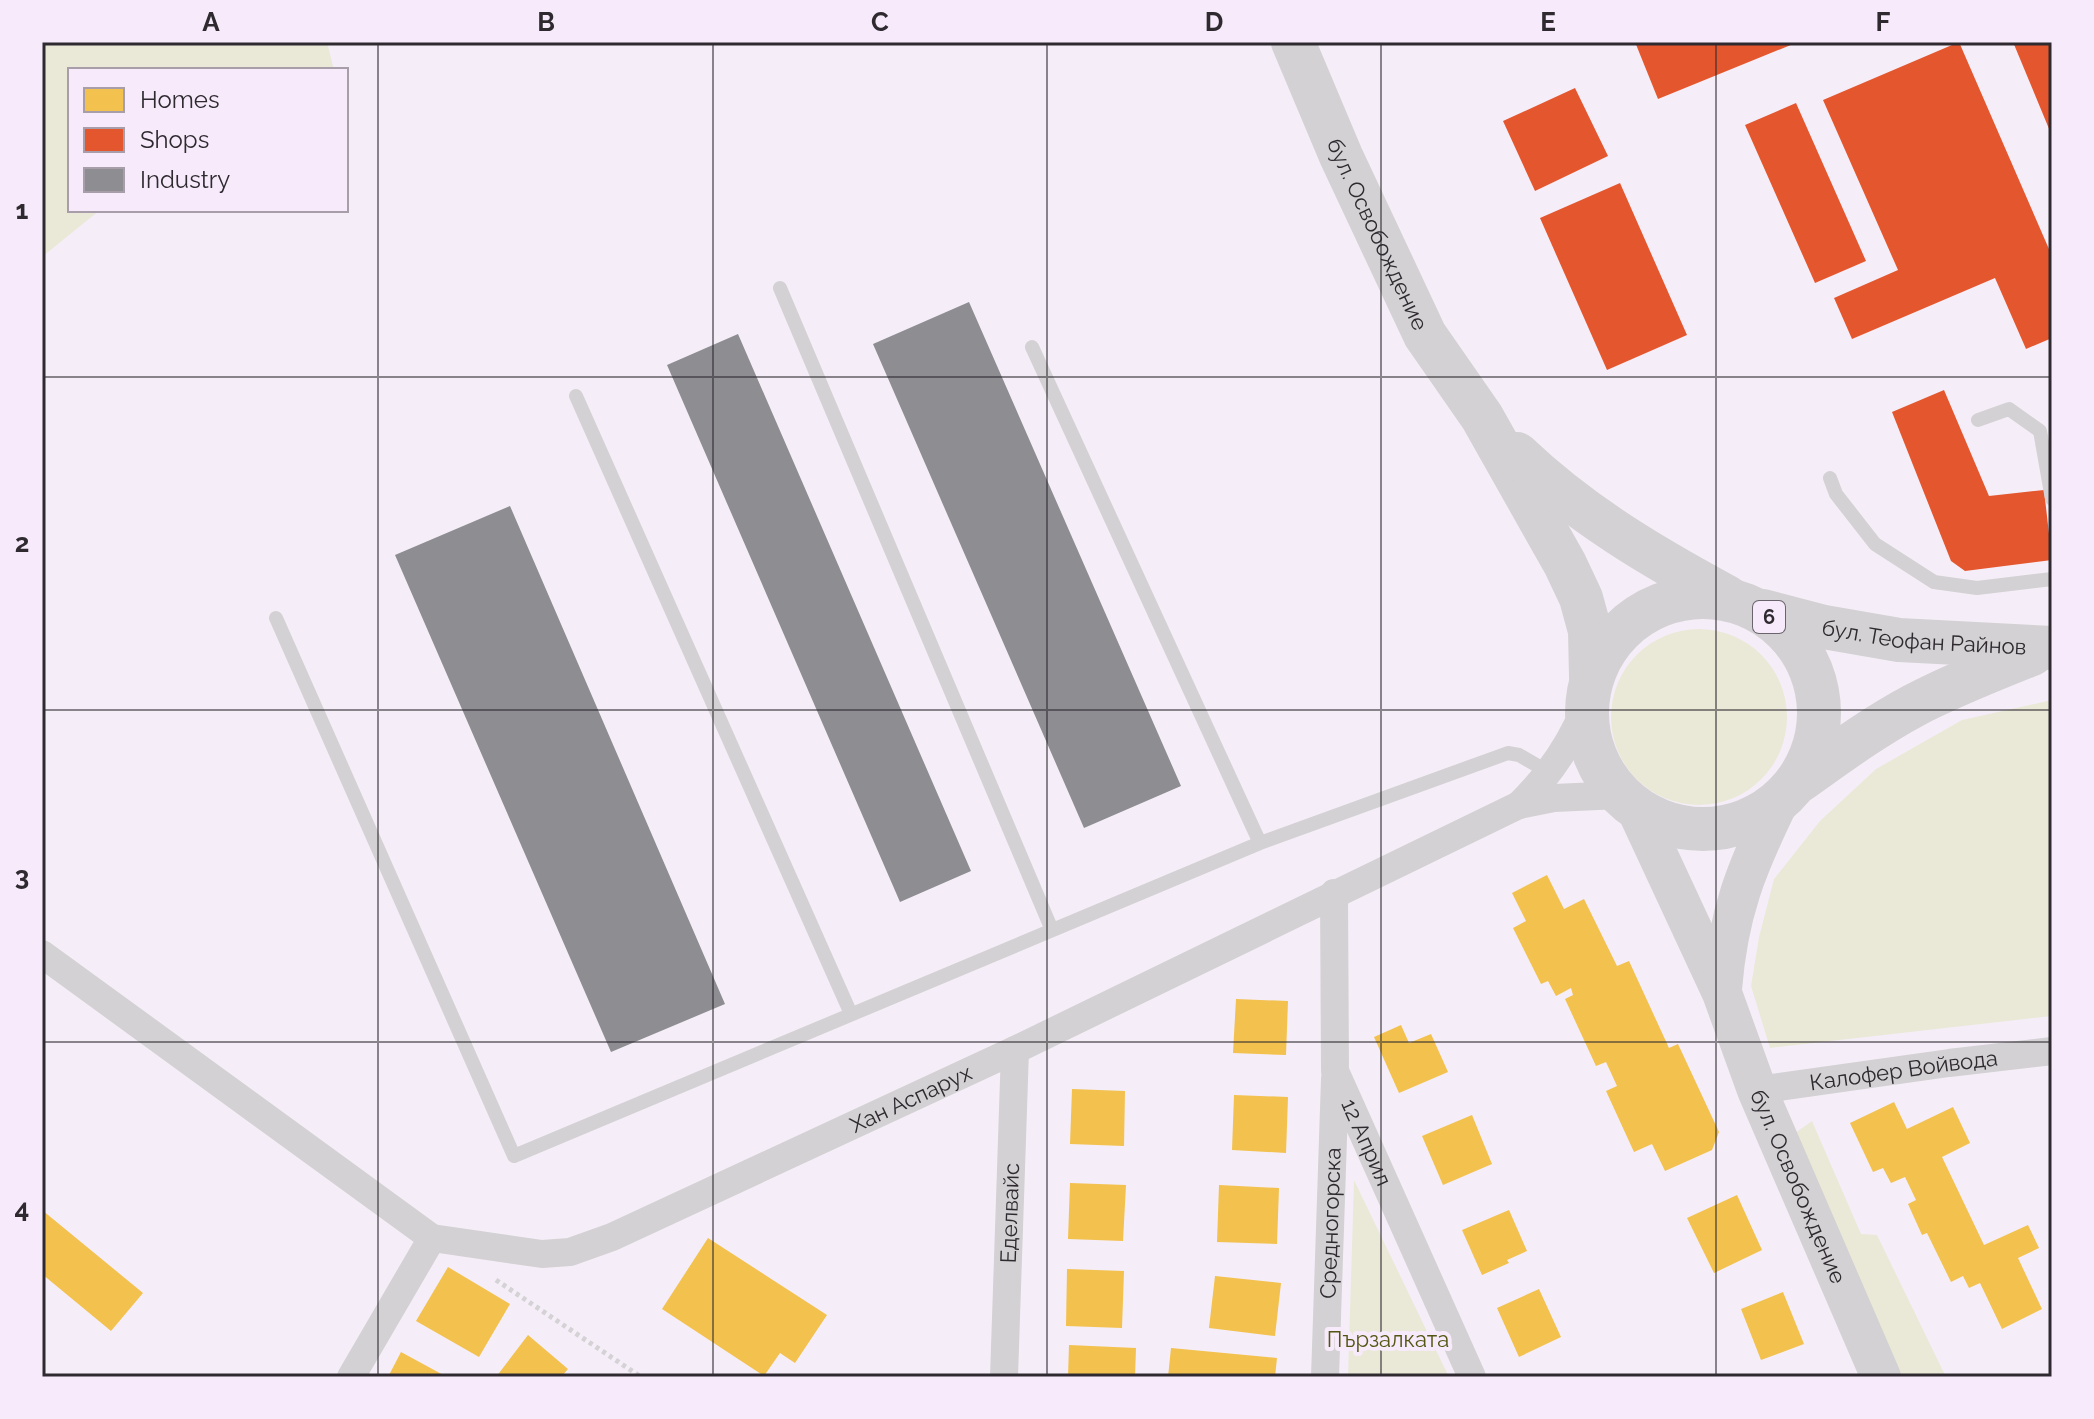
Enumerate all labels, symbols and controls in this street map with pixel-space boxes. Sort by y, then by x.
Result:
text: A [202,7,220,37]
text: B [537,7,555,37]
text: C [871,7,889,37]
text: D [1205,7,1223,37]
text: E [1540,7,1556,37]
text: F [1876,7,1891,37]
legend [68,68,348,212]
text: Homes [140,85,220,114]
text: Shops [140,125,209,154]
street label: бул. Освобождение [1322,134,1434,334]
text: Industry [140,165,230,194]
text: 1 [16,195,29,225]
text: 2 [15,528,29,558]
road number: 6 [1753,601,1785,633]
street label: бул. Теофан Райнов [1820,614,2027,660]
text: 3 [15,861,29,891]
street label: Калофер Войвода [1808,1044,1999,1095]
street label: Хан Аспарух [846,1059,976,1138]
street label: бул. Освобождение [1745,1085,1852,1287]
street label: 12 Април [1336,1095,1398,1190]
street label: Средногорска [1315,1147,1346,1299]
street label: Еделвайс [995,1162,1024,1264]
text: 4 [15,1194,29,1224]
park label: Пързалката [1327,1326,1449,1352]

